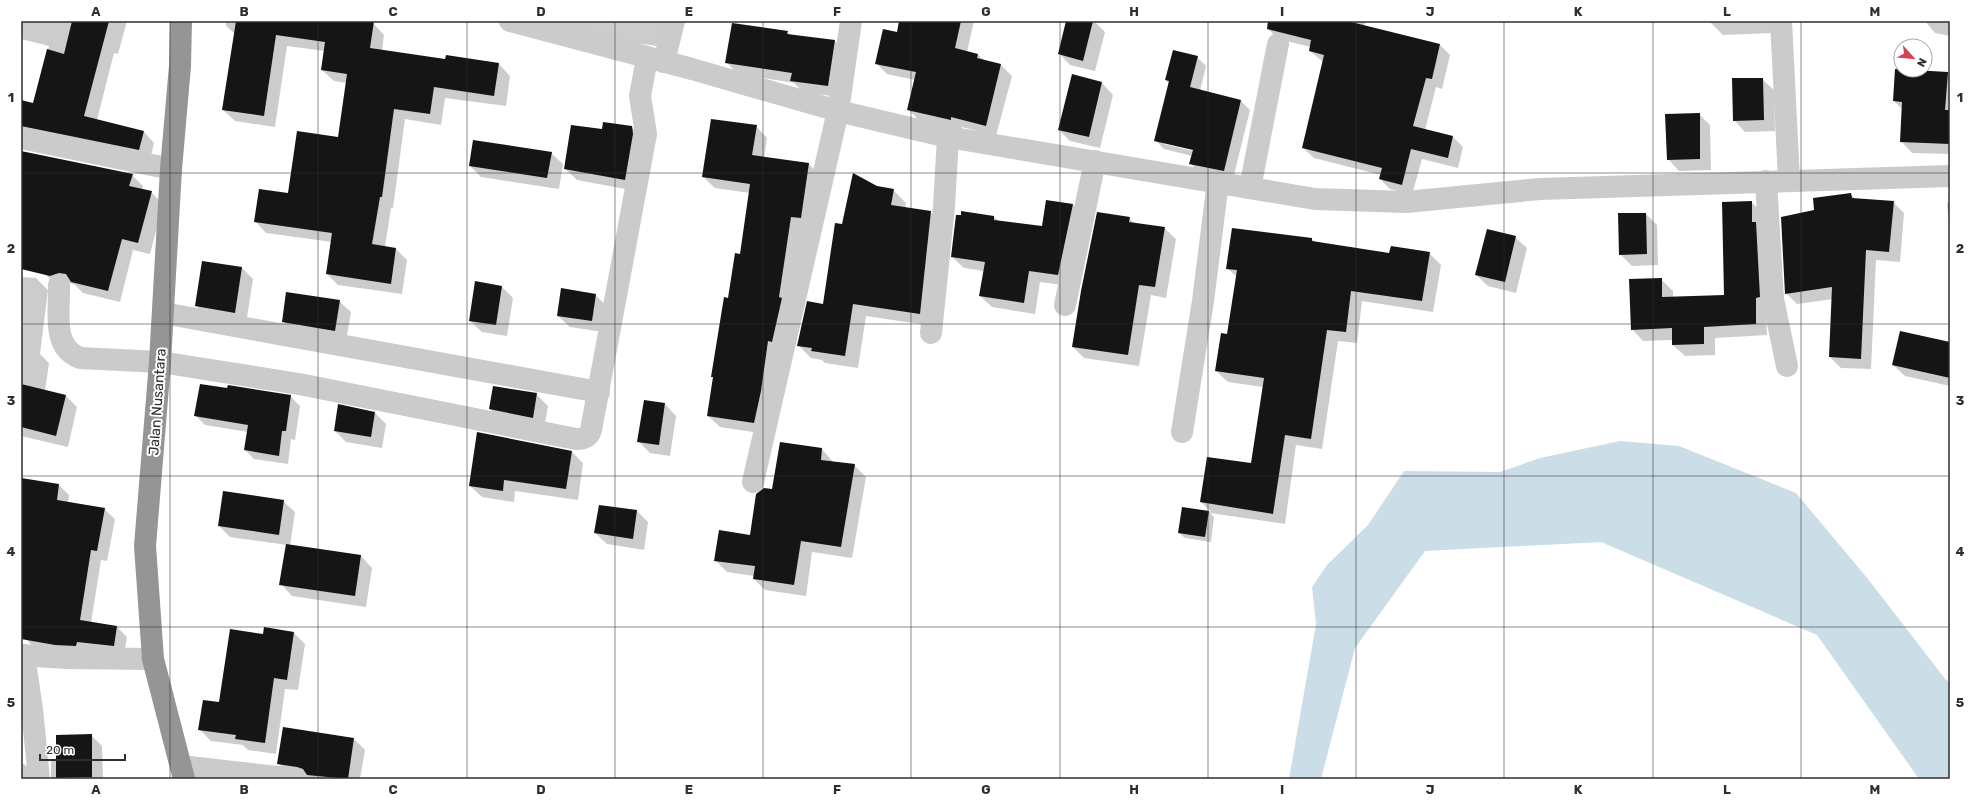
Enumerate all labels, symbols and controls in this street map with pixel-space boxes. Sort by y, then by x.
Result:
text: A [91,4,101,19]
text: B [239,4,249,19]
text: C [388,4,398,19]
text: D [536,4,546,19]
text: E [685,4,693,19]
text: F [833,4,841,19]
text: G [981,4,991,19]
text: H [1129,4,1139,19]
text: I [1280,4,1284,19]
text: J [1426,4,1434,19]
text: K [1574,4,1583,19]
text: L [1723,4,1731,19]
text: M [1870,4,1880,19]
north arrow [1893,38,1933,78]
text: N [1914,56,1929,69]
text: 1 [8,90,14,105]
text: 1 [1957,90,1963,105]
text: 2 [7,241,15,256]
text: 2 [1956,241,1964,256]
street label: Jalan Nusantara [145,348,170,456]
text: 3 [7,393,16,408]
text: 3 [1956,393,1965,408]
text: 4 [7,544,16,559]
text: 4 [1956,544,1965,559]
text: 5 [7,695,15,710]
text: 5 [1956,695,1964,710]
scale bar [40,736,125,762]
text: 20 m [46,743,74,757]
text: A [91,782,101,797]
text: B [239,782,249,797]
text: C [388,782,398,797]
text: D [536,782,546,797]
text: E [685,782,693,797]
text: F [833,782,841,797]
text: G [981,782,991,797]
text: H [1129,782,1139,797]
text: I [1280,782,1284,797]
text: J [1426,782,1434,797]
text: K [1574,782,1583,797]
text: L [1723,782,1731,797]
text: M [1870,782,1880,797]

